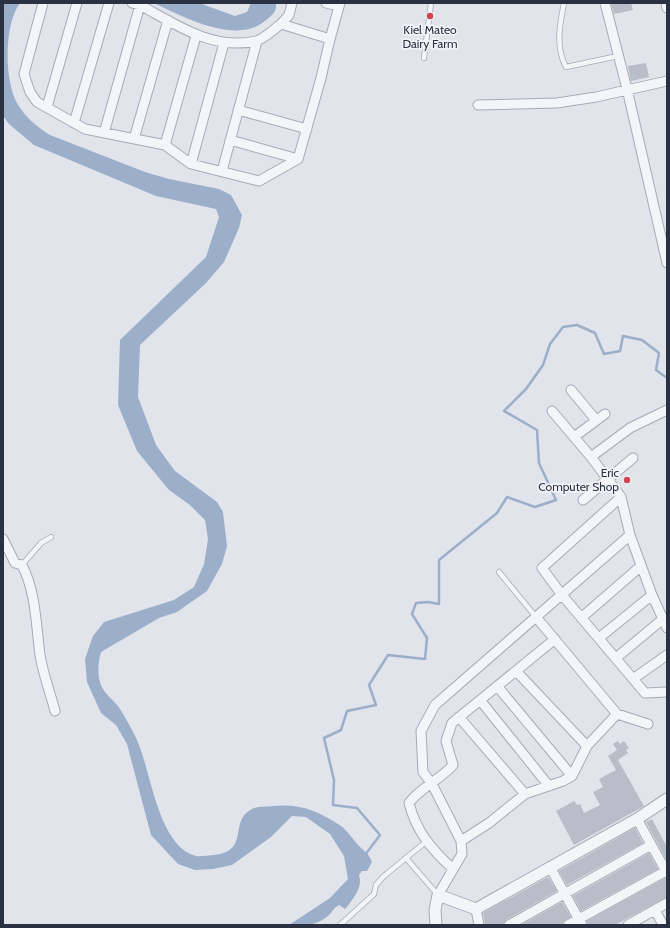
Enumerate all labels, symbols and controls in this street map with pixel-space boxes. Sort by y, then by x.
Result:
marker: Kiel Mateo Dairy Farm [425,11,435,21]
place label: Kiel Mateo Dairy Farm [402,22,458,51]
place label: Eric Computer Shop [538,465,620,494]
marker: Eric Computer Shop [622,475,632,485]

